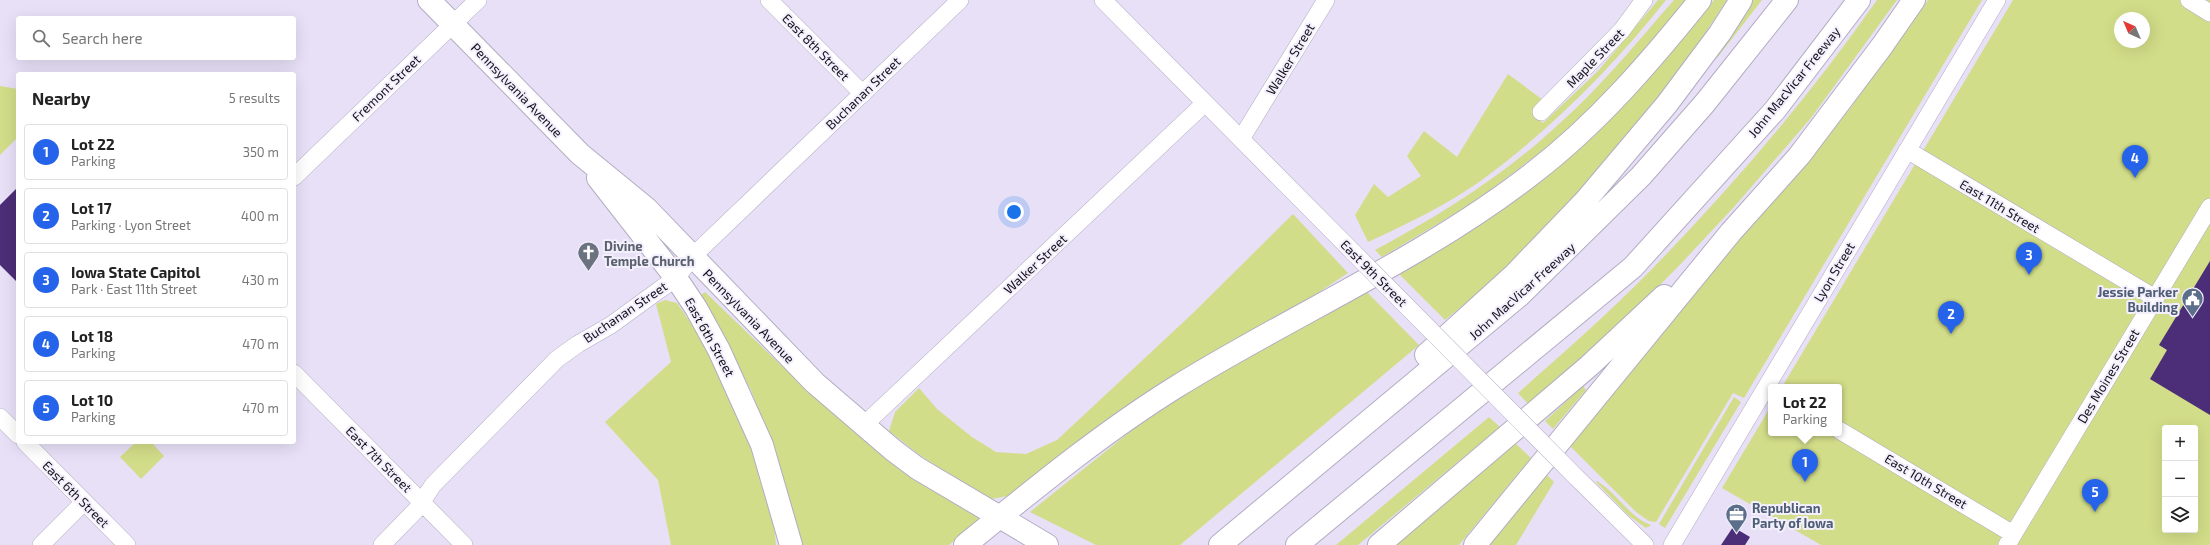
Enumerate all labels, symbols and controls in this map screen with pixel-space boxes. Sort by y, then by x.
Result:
street label: East 8th Street [779,10,853,84]
north arrow [2114,12,2150,48]
search box [16,16,296,60]
street label: Walker Street [1262,20,1318,98]
street label: John MacVicar Freeway [1745,23,1844,140]
street label: Maple Street [1563,25,1627,91]
icon: search [30,27,52,49]
text: Search here [62,29,143,47]
street label: Pennsylvania Avenue [468,40,566,140]
street label: Fremont Street [348,51,424,125]
street label: Buchanan Street [822,53,904,133]
text: Nearby [32,88,90,108]
text: 5 results [229,90,280,106]
text: Lot 22 [71,135,115,153]
text: 1 [43,144,49,160]
text: 350 m [243,144,279,160]
pin: 4 [2122,145,2148,178]
text: Parking [71,153,116,169]
street label: East 11th Street [1957,176,2043,236]
text: Lot 17 [71,199,112,217]
your location [1004,202,1024,222]
text: 2 [42,208,50,224]
text: 400 m [241,208,279,224]
text: Parking · Lyon Street [71,217,191,233]
street label: Walker Street [1000,231,1070,297]
street label: East 9th Street [1337,236,1411,310]
place label: Divine Temple Church [604,238,695,269]
street label: John MacVicar Freeway [1466,239,1579,343]
street label: Lyon Street [1810,239,1858,305]
church icon: Divine Temple Church [576,240,602,273]
pin: 3 [2016,242,2042,275]
text: Iowa State Capitol [71,263,200,281]
street label: Pennsylvania Avenue [700,266,798,366]
text: 3 [42,272,50,288]
text: 430 m [242,272,279,288]
street label: Buchanan Street [580,278,670,346]
text: Park · East 11th Street [71,281,197,297]
place label: Jessie Parker Building [2097,284,2178,315]
public building icon: Jessie Parker Building [2180,286,2206,319]
street label: East 6th Street [682,295,738,379]
pin: 2 [1938,301,1964,334]
street label: Des Moines Street [2074,326,2143,426]
text: Lot 18 [71,327,113,345]
text: 4 [42,336,50,352]
text: 470 m [242,336,279,352]
text: Parking [71,345,116,361]
popup [1768,384,1842,436]
text: Lot 10 [71,391,113,409]
text: Lot 22 [1783,393,1826,411]
text: 5 [42,400,50,416]
text: 470 m [242,400,279,416]
text: Parking [71,409,116,425]
text: Parking [1783,411,1827,427]
street label: East 7th Street [343,423,415,495]
map controls [2162,425,2198,533]
button: + [2162,425,2198,461]
pin: 1 [1792,449,1818,482]
street label: East 10th Street [1882,450,1970,512]
street label: East 6th Street [39,457,113,531]
button: − [2162,461,2198,497]
pin: 5 [2082,479,2108,512]
button: layers [2162,497,2198,533]
place label: Republican Party of Iowa [1752,500,1833,531]
office icon: Republican Party of Iowa [1724,502,1750,535]

